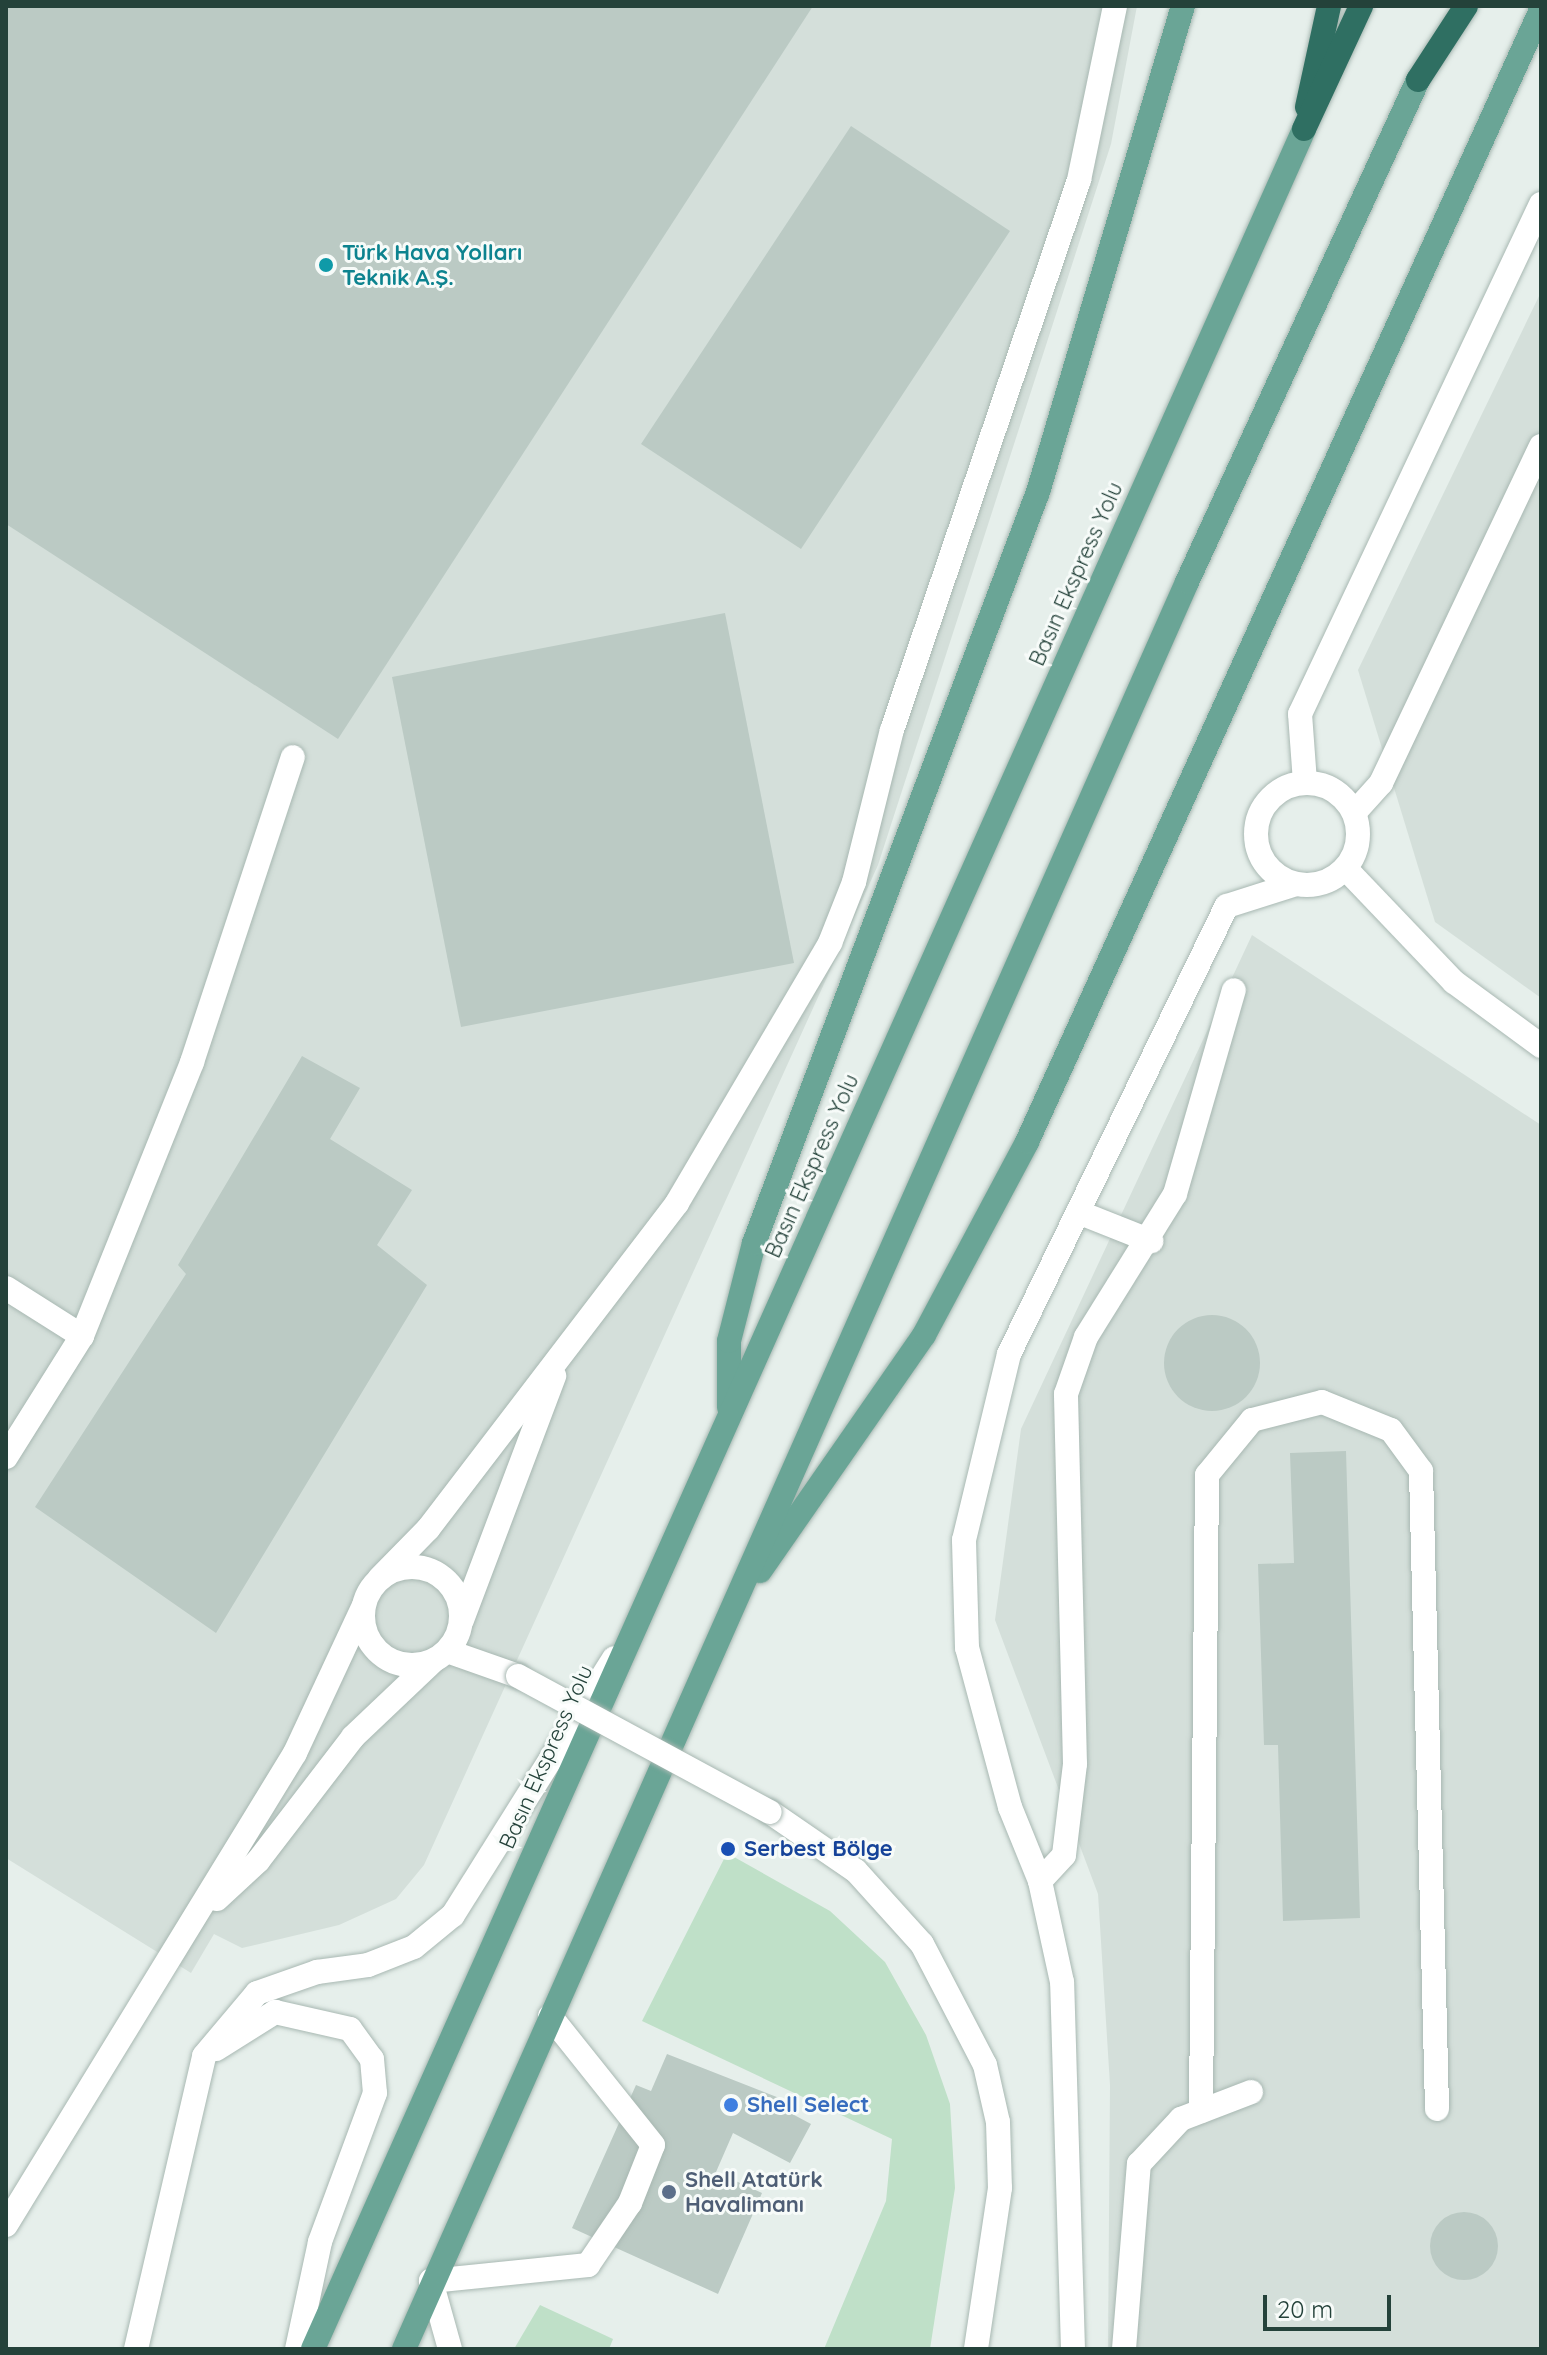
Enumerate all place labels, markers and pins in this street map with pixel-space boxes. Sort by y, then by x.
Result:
place label: Türk Hava Yolları Teknik A.Ş. [342,239,522,290]
marker: Türk Hava Yolları Teknik A.Ş. [317,256,335,274]
place label: Serbest Bölge [744,1836,893,1862]
marker: Serbest Bölge [719,1840,737,1858]
place label: Shell Select [747,2092,869,2118]
marker: Shell Select [722,2096,740,2114]
place label: Shell Atatürk Havalimanı [685,2166,823,2218]
marker: Shell Atatürk Havalimanı [660,2183,678,2201]

